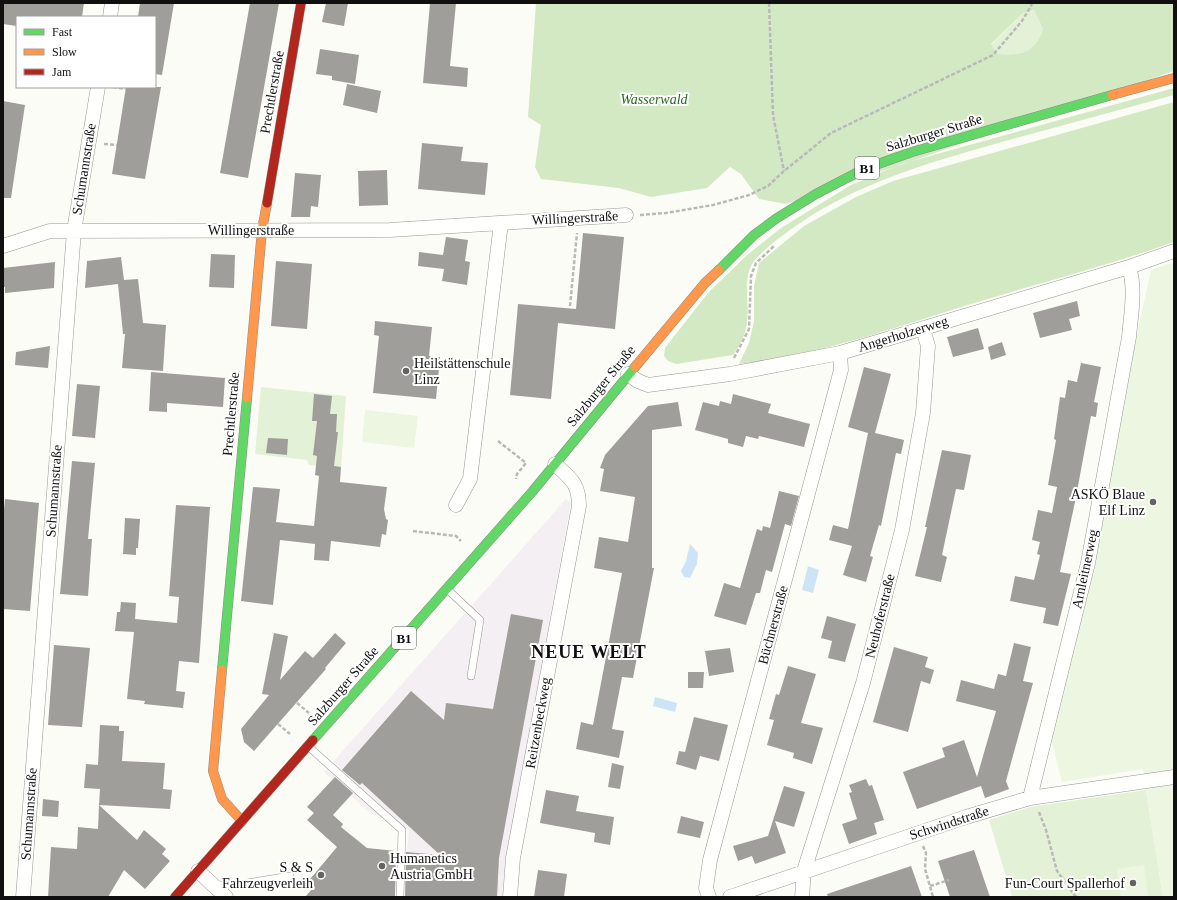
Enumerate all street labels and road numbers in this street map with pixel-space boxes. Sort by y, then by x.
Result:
street label: Prechtlerstraße [257,49,287,135]
street label: Salzburger Straße [884,111,984,155]
street label: Schumannstraße [69,122,99,216]
road number: B1 [855,157,879,179]
street label: Willingerstraße [531,208,619,228]
street label: Willingerstraße [208,223,294,238]
street label: Angerholzerweg [856,313,950,355]
street label: Salzburger Straße [564,343,638,429]
street label: Prechtlerstraße [220,372,242,456]
street label: Schumannstraße [43,444,65,538]
street label: Arnleitnerweg [1069,528,1101,610]
street label: Neuhoferstraße [862,572,898,660]
street label: Büchnerstraße [755,584,791,666]
road number: B1 [392,627,416,649]
street label: Salzburger Straße [305,643,381,729]
street label: Reitzenbeckweg [523,676,553,770]
street label: Schumannstraße [18,767,40,861]
street label: Schwindstraße [907,803,991,843]

